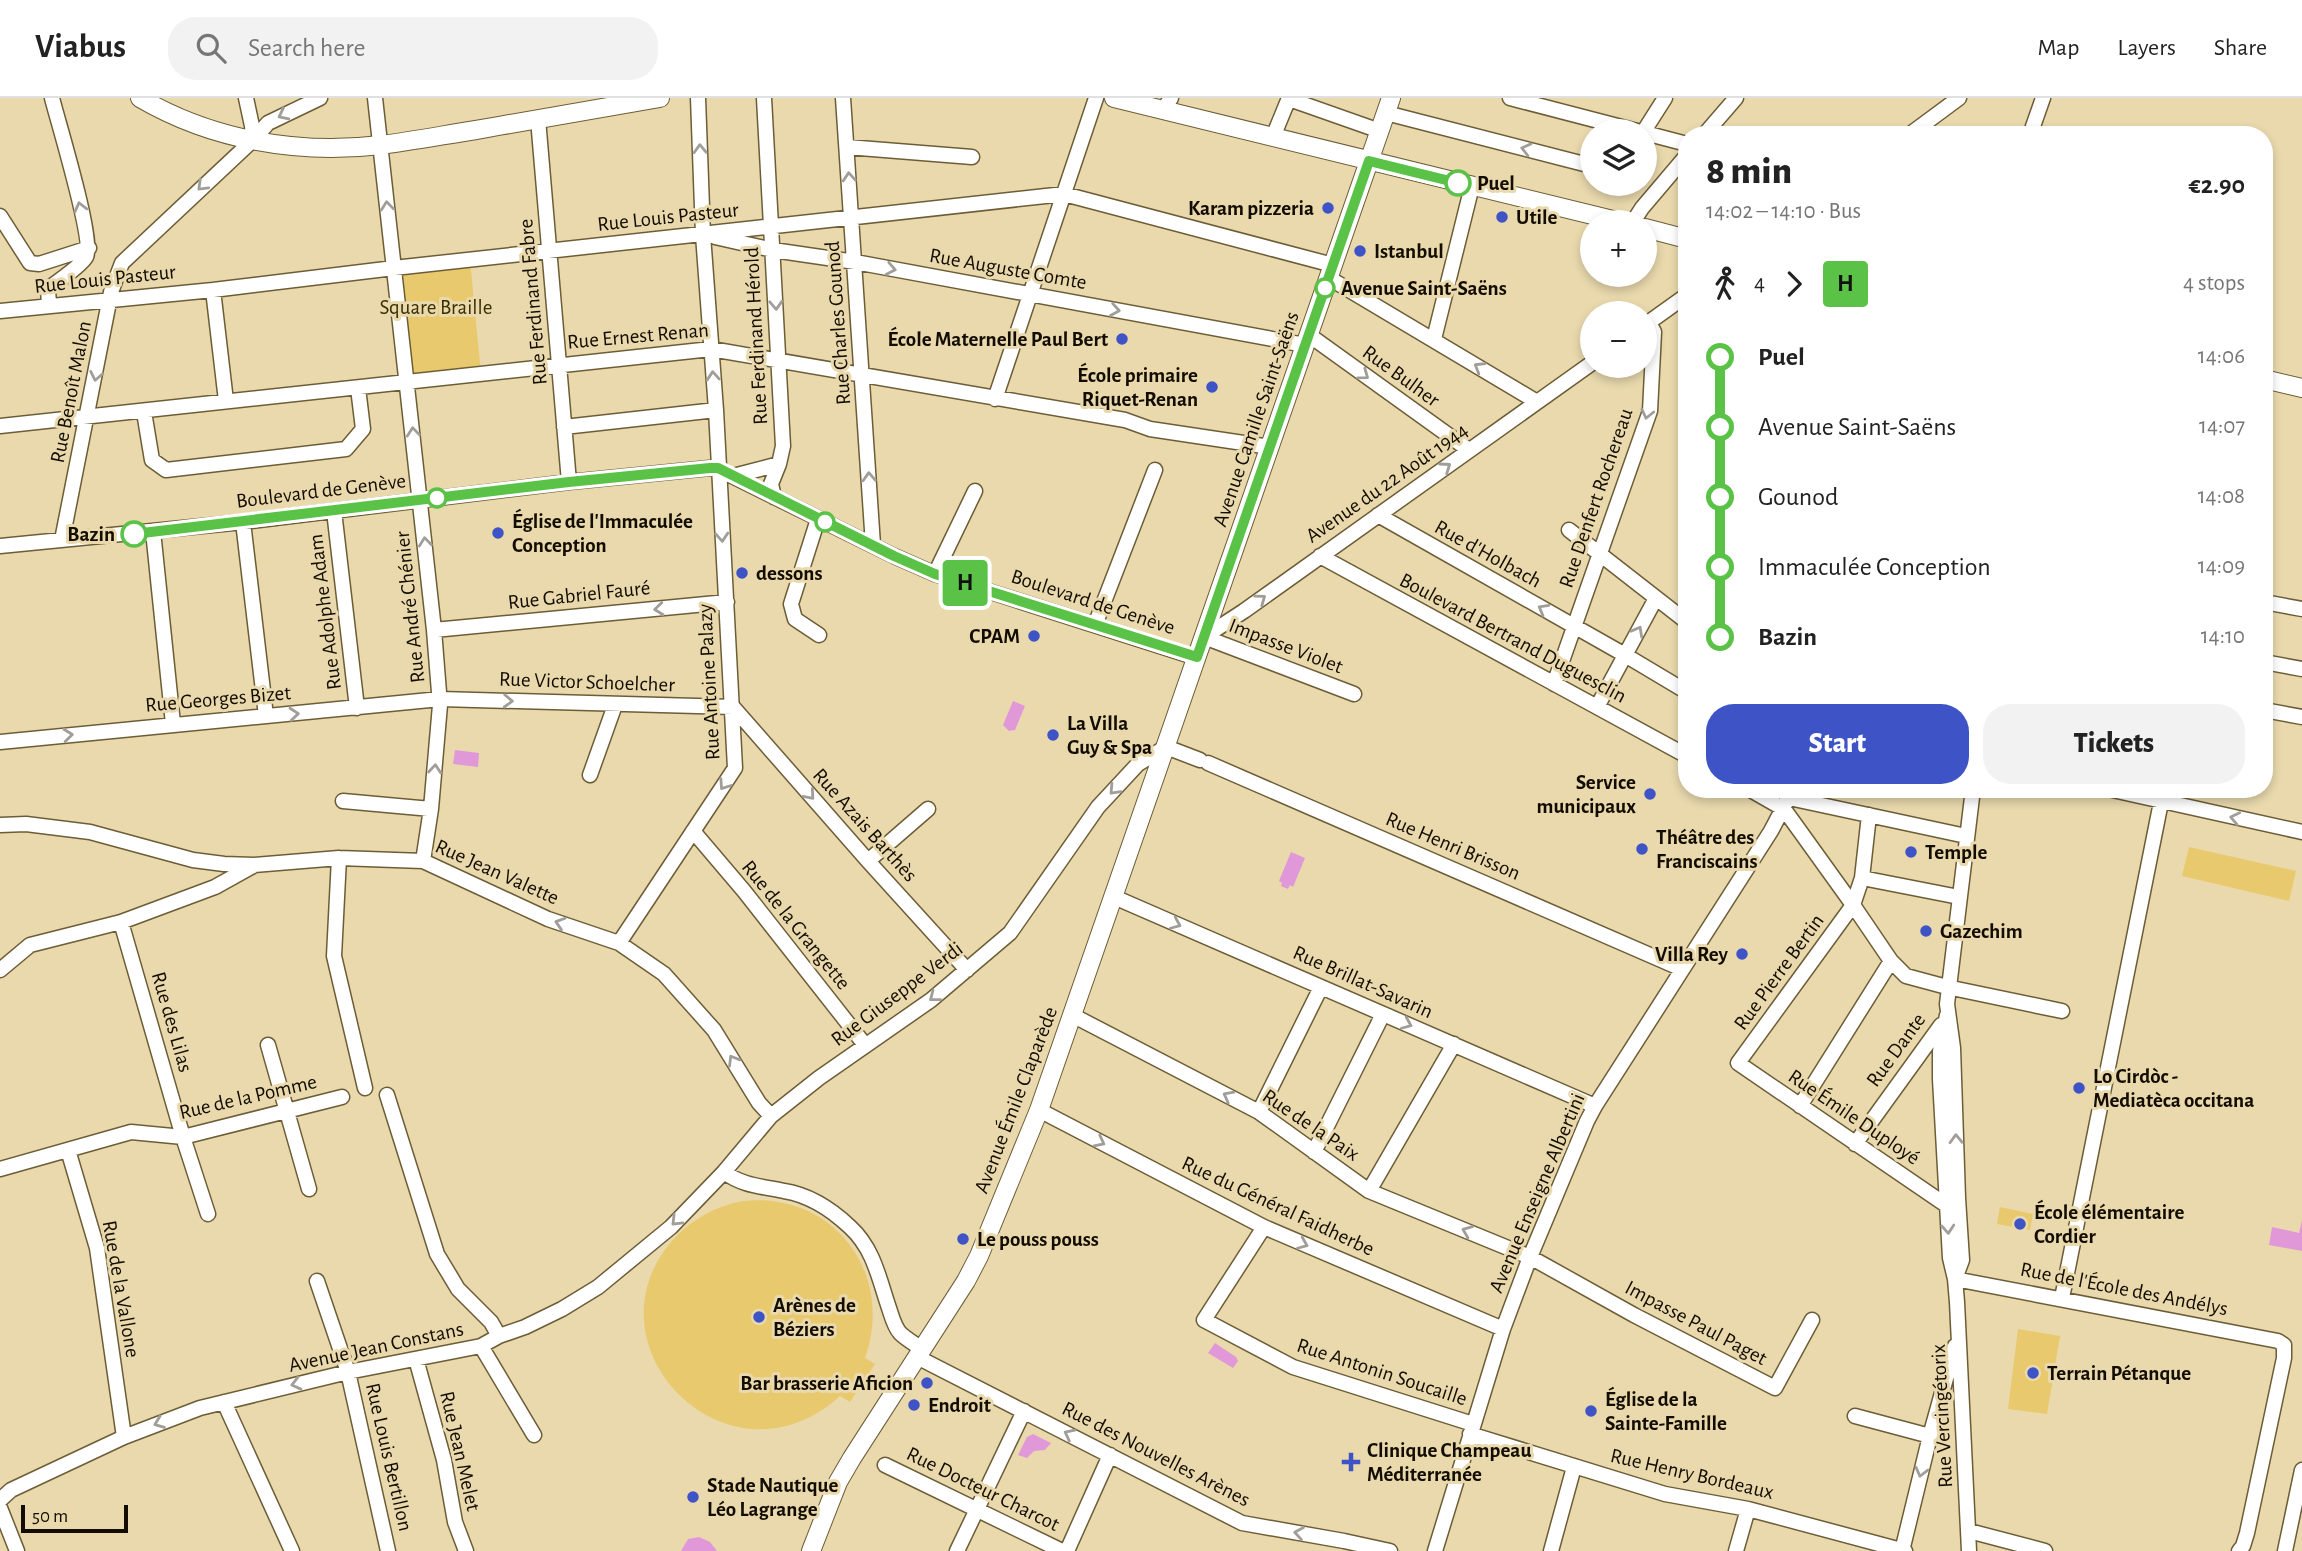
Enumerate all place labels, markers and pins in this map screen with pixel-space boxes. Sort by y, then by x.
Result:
marker: Puel [1445,170,1471,196]
place label: Puel [1477,173,1515,194]
place label: Karam pizzeria [1188,198,1314,219]
marker: Karam pizzeria [1320,200,1336,216]
place label: Utile [1516,207,1557,228]
marker: Utile [1494,209,1510,225]
place label: Istanbul [1374,241,1444,262]
marker: Istanbul [1352,243,1368,259]
marker: Avenue Saint-Saëns [1315,278,1335,298]
place label: Avenue Saint-Saëns [1341,278,1507,299]
place label: École Maternelle Paul Bert [887,326,1108,350]
marker: École Maternelle Paul Bert [1114,331,1130,347]
place label: École primaire Riquet-Renan [1077,362,1198,410]
marker: École primaire Riquet-Renan [1204,379,1220,395]
unlabelled marker [427,488,447,508]
place label: Église de l'Immaculée Conception [512,508,693,556]
unlabelled marker [815,512,835,532]
marker: Bazin [121,521,147,547]
place label: Bazin [67,524,115,545]
marker: Église de l'Immaculée Conception [490,525,506,541]
place label: dessons [756,563,823,584]
marker: dessons [734,565,750,581]
place label: CPAM [969,626,1020,647]
marker: CPAM [1026,628,1042,644]
place label: La Villa Guy & Spa [1067,713,1152,758]
marker: La Villa Guy & Spa [1045,727,1061,743]
place label: Service municipaux [1537,772,1636,817]
marker: Service municipaux [1642,786,1658,802]
place label: Théâtre des Franciscains [1656,827,1758,872]
marker: Théâtre des Franciscains [1634,841,1650,857]
place label: Temple [1925,842,1987,863]
marker: Temple [1903,844,1919,860]
place label: Gazechim [1940,921,2023,942]
marker: Gazechim [1918,923,1934,939]
place label: Villa Rey [1655,944,1729,965]
marker: Villa Rey [1734,946,1750,962]
place label: Lo Cirdòc - Mediatèca occitana [2093,1066,2254,1111]
marker: Lo Cirdòc - Mediatèca occitana [2071,1080,2087,1096]
place label: École élémentaire Cordier [2034,1199,2185,1247]
marker: École élémentaire Cordier [2012,1216,2028,1232]
place label: Le pouss pouss [977,1229,1099,1250]
marker: Le pouss pouss [955,1231,971,1247]
place label: Arènes de Béziers [773,1295,856,1340]
marker: Arènes de Béziers [751,1309,767,1325]
place label: Terrain Pétanque [2047,1363,2191,1384]
marker: Terrain Pétanque [2025,1365,2041,1381]
place label: Bar brasserie Aficion [740,1373,913,1394]
marker: Bar brasserie Aficion [919,1375,935,1391]
place label: Église de la Sainte-Famille [1605,1386,1727,1434]
place label: Endroit [928,1395,991,1416]
marker: Endroit [906,1397,922,1413]
marker: Église de la Sainte-Famille [1583,1403,1599,1419]
place label: Clinique Champeau Méditerranée [1367,1440,1531,1485]
marker: Clinique Champeau Méditerranée [1341,1452,1361,1472]
place label: Stade Nautique Léo Lagrange [707,1475,839,1520]
marker: Stade Nautique Léo Lagrange [685,1489,701,1505]

